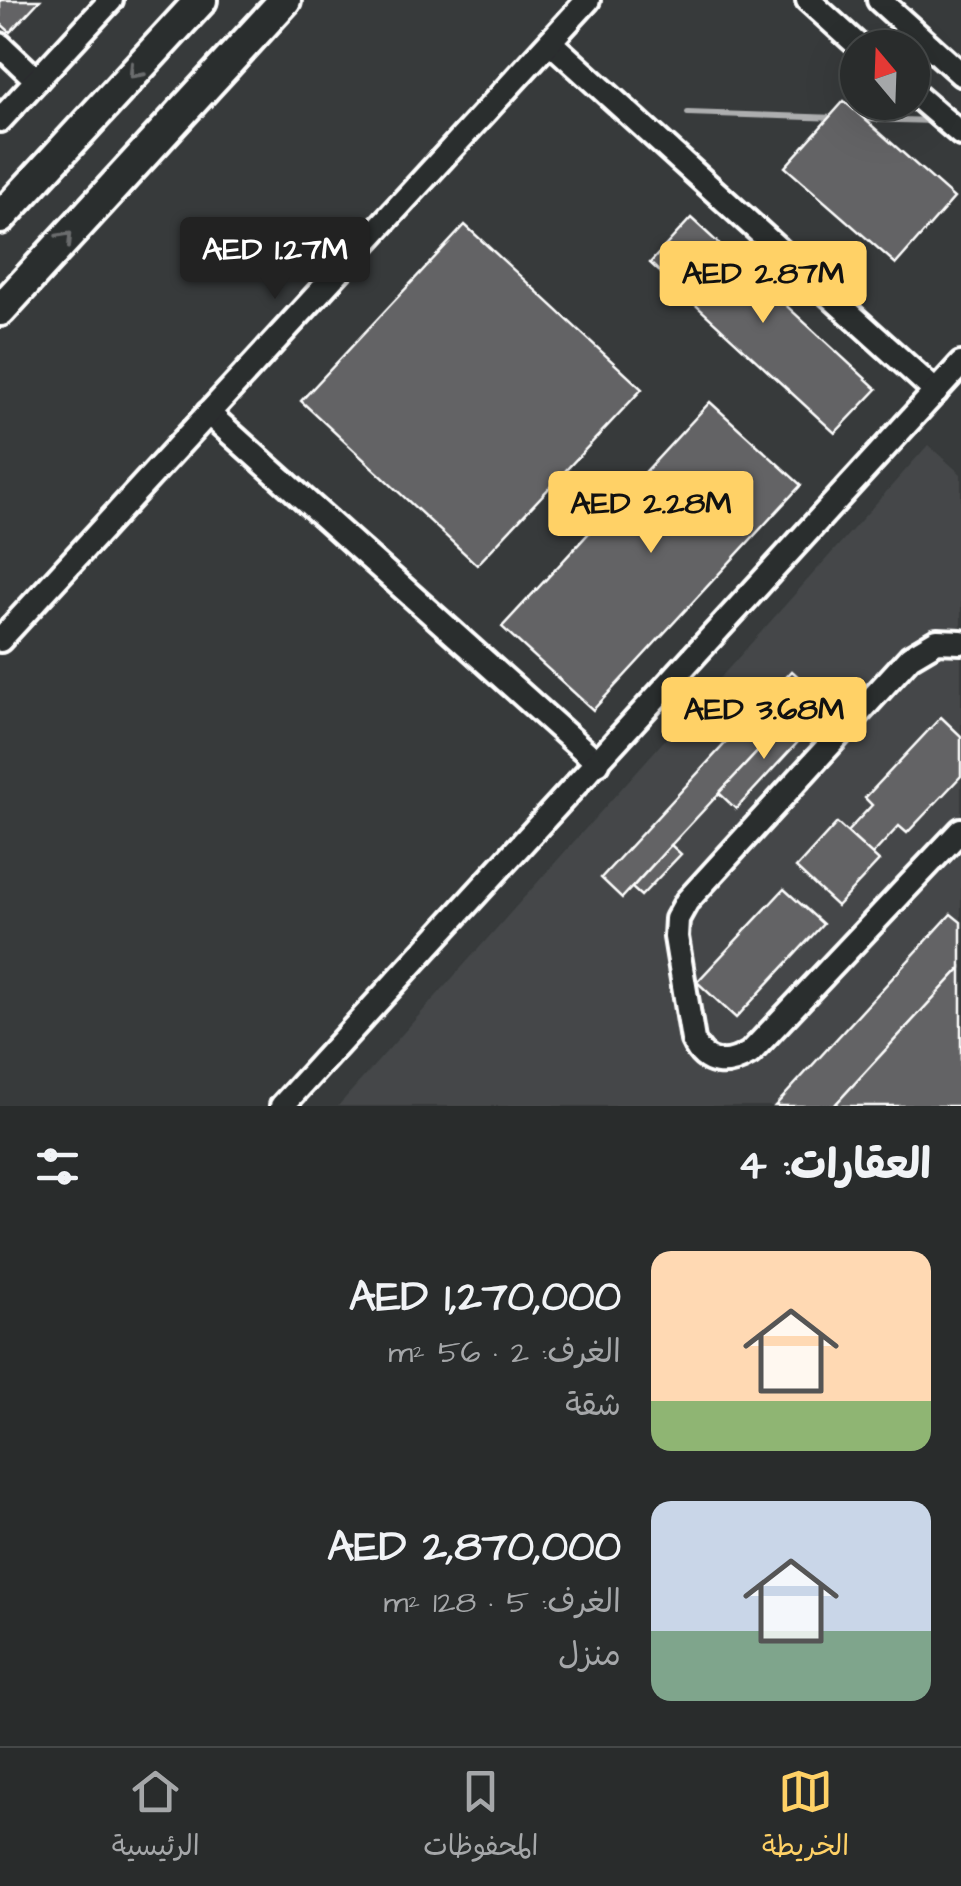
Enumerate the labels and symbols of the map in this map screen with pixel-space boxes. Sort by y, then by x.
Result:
north arrow [840,30,930,120]
one-way arrow [128,60,146,79]
pin: AED 1.27M [161,217,389,302]
one-way arrow [54,231,72,250]
pin: AED 2.87M [649,241,877,326]
pin: AED 2.28M [537,471,765,556]
pin: AED 3.68M [650,677,878,762]

